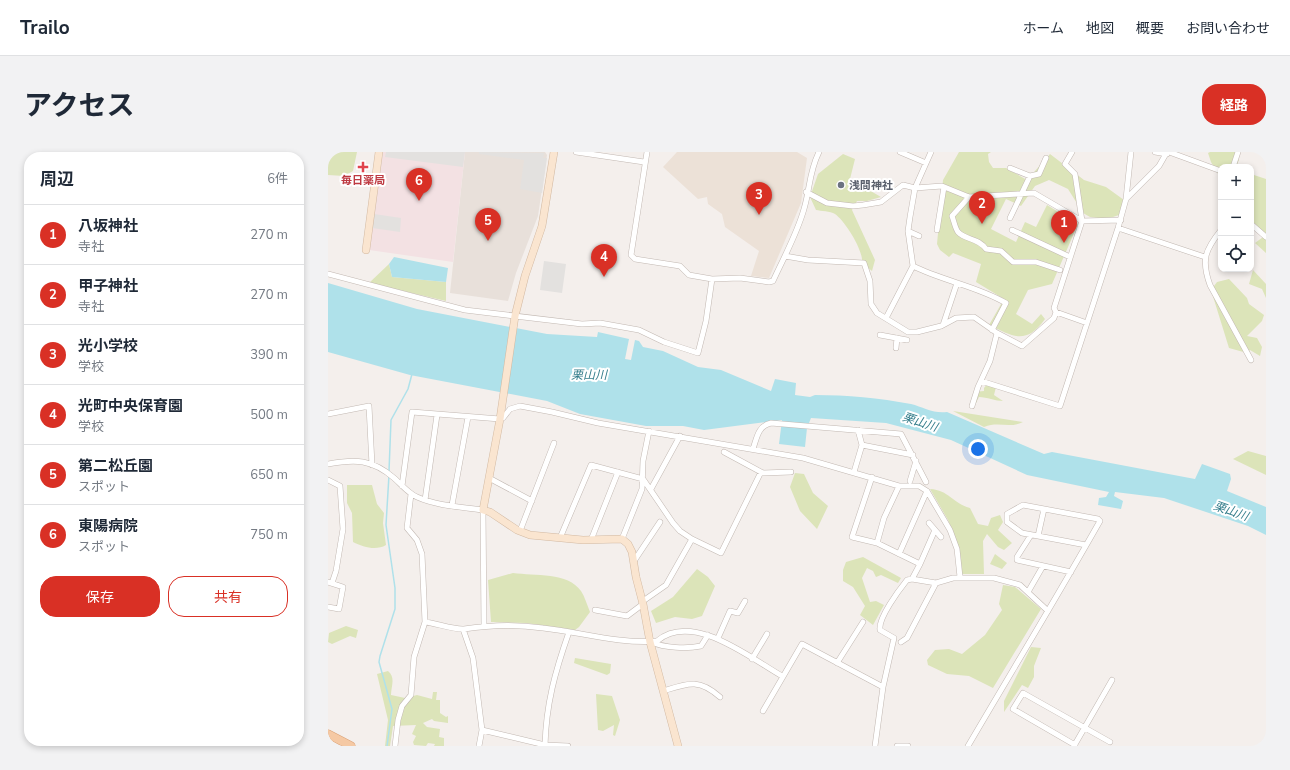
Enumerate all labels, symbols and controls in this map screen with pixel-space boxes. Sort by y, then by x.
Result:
text: Trailo [20,15,70,41]
text: ホーム [1022,19,1064,38]
text: 地図 [1086,19,1114,38]
text: 概要 [1136,19,1164,38]
text: お問い合わせ [1186,19,1270,38]
button: 経路 [1202,84,1266,125]
text: アクセス [24,87,135,125]
marker: 毎日薬局 [358,162,368,172]
map controls [1218,164,1254,272]
button: + [1218,164,1254,200]
text: 周辺 [40,168,74,191]
pin: 6 [406,168,432,201]
text: 6件 [267,170,288,188]
place label: 毎日薬局 [341,173,385,188]
place label: 浅間神社 [849,178,893,193]
marker: 浅間神社 [836,180,846,190]
pin: 3 [746,182,772,215]
pin: 2 [969,191,995,224]
button: − [1218,200,1254,236]
pin: 5 [475,208,501,241]
pin: 1 [1051,210,1077,243]
text: 八坂神社 [78,216,138,236]
text: 1 [49,226,57,244]
text: 270 m [250,226,288,244]
button: locate [1218,236,1254,272]
text: 寺社 [78,238,104,256]
pin: 4 [591,244,617,277]
text: 甲子神社 [78,276,138,296]
text: 2 [49,286,57,304]
text: 270 m [250,286,288,304]
text: 寺社 [78,298,104,316]
text: 光小学校 [78,336,138,356]
text: 3 [49,346,57,364]
text: 390 m [250,346,288,364]
text: 学校 [78,358,104,376]
water label: 栗山川 [571,367,609,383]
text: 光町中央保育園 [78,396,183,416]
text: 4 [49,406,57,424]
text: 500 m [250,406,288,424]
water label: 栗山川 [900,409,941,436]
text: 学校 [78,418,104,436]
your location [968,439,988,459]
text: 第二松丘園 [78,456,153,476]
text: 5 [49,466,57,484]
text: 650 m [250,466,288,484]
text: スポット [78,478,130,496]
water label: 栗山川 [1211,498,1253,525]
text: 東陽病院 [78,516,138,536]
text: 6 [49,526,57,544]
text: 750 m [250,526,288,544]
text: スポット [78,538,130,556]
button: 保存 [40,576,160,617]
button: 共有 [168,576,288,617]

